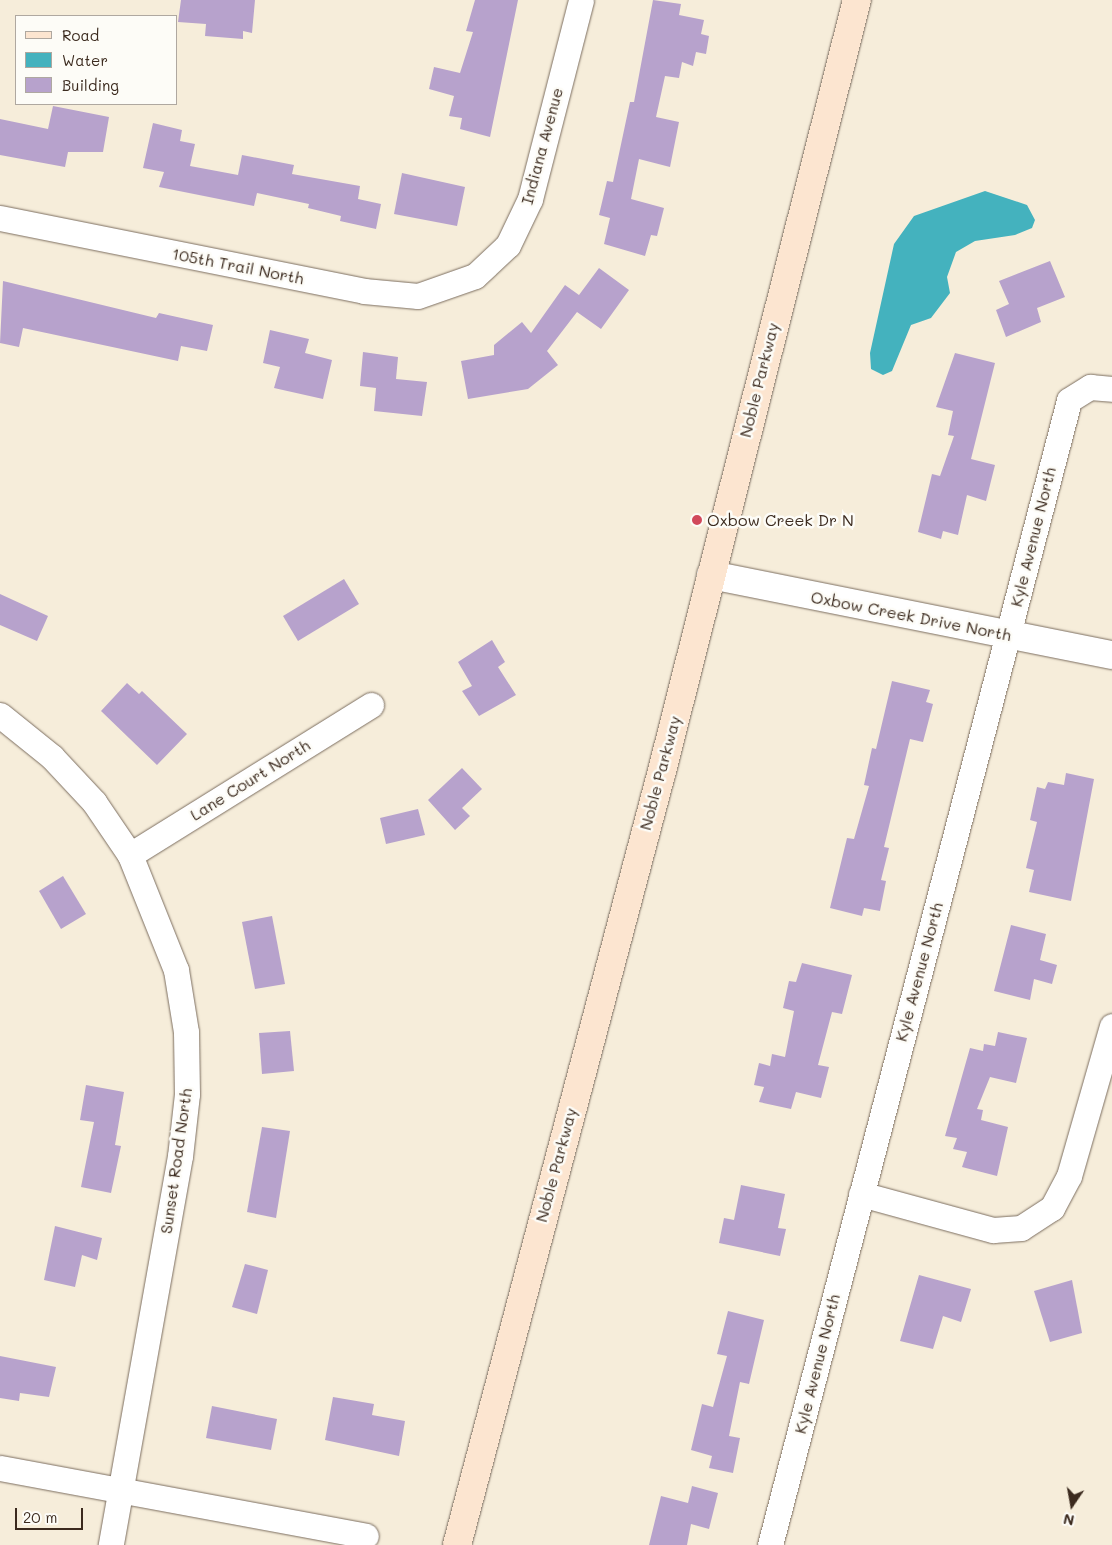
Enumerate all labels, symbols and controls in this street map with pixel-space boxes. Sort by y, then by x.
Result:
legend [15,15,178,105]
text: Road [62,25,99,45]
text: Water [62,50,108,70]
text: Building [62,75,119,95]
street label: Indiana Avenue [517,85,567,207]
street label: 105th Trail North [170,244,306,288]
street label: Noble Parkway [735,321,783,439]
street label: Kyle Avenue North [1006,465,1060,609]
place label: Oxbow Creek Dr N [707,510,854,530]
marker: Oxbow Creek Dr N [691,514,703,526]
street label: Oxbow Creek Drive North [809,587,1013,645]
street label: Noble Parkway [636,714,684,832]
street label: Lane Court North [187,735,313,825]
street label: Kyle Avenue North [891,900,947,1044]
street label: Sunset Road North [156,1087,196,1235]
street label: Noble Parkway [532,1106,580,1224]
street label: Kyle Avenue North [790,1292,844,1436]
north arrow [1047,1480,1097,1530]
scale bar [18,1498,85,1530]
text: 20 m [23,1507,57,1527]
text: N [1062,1510,1076,1531]

